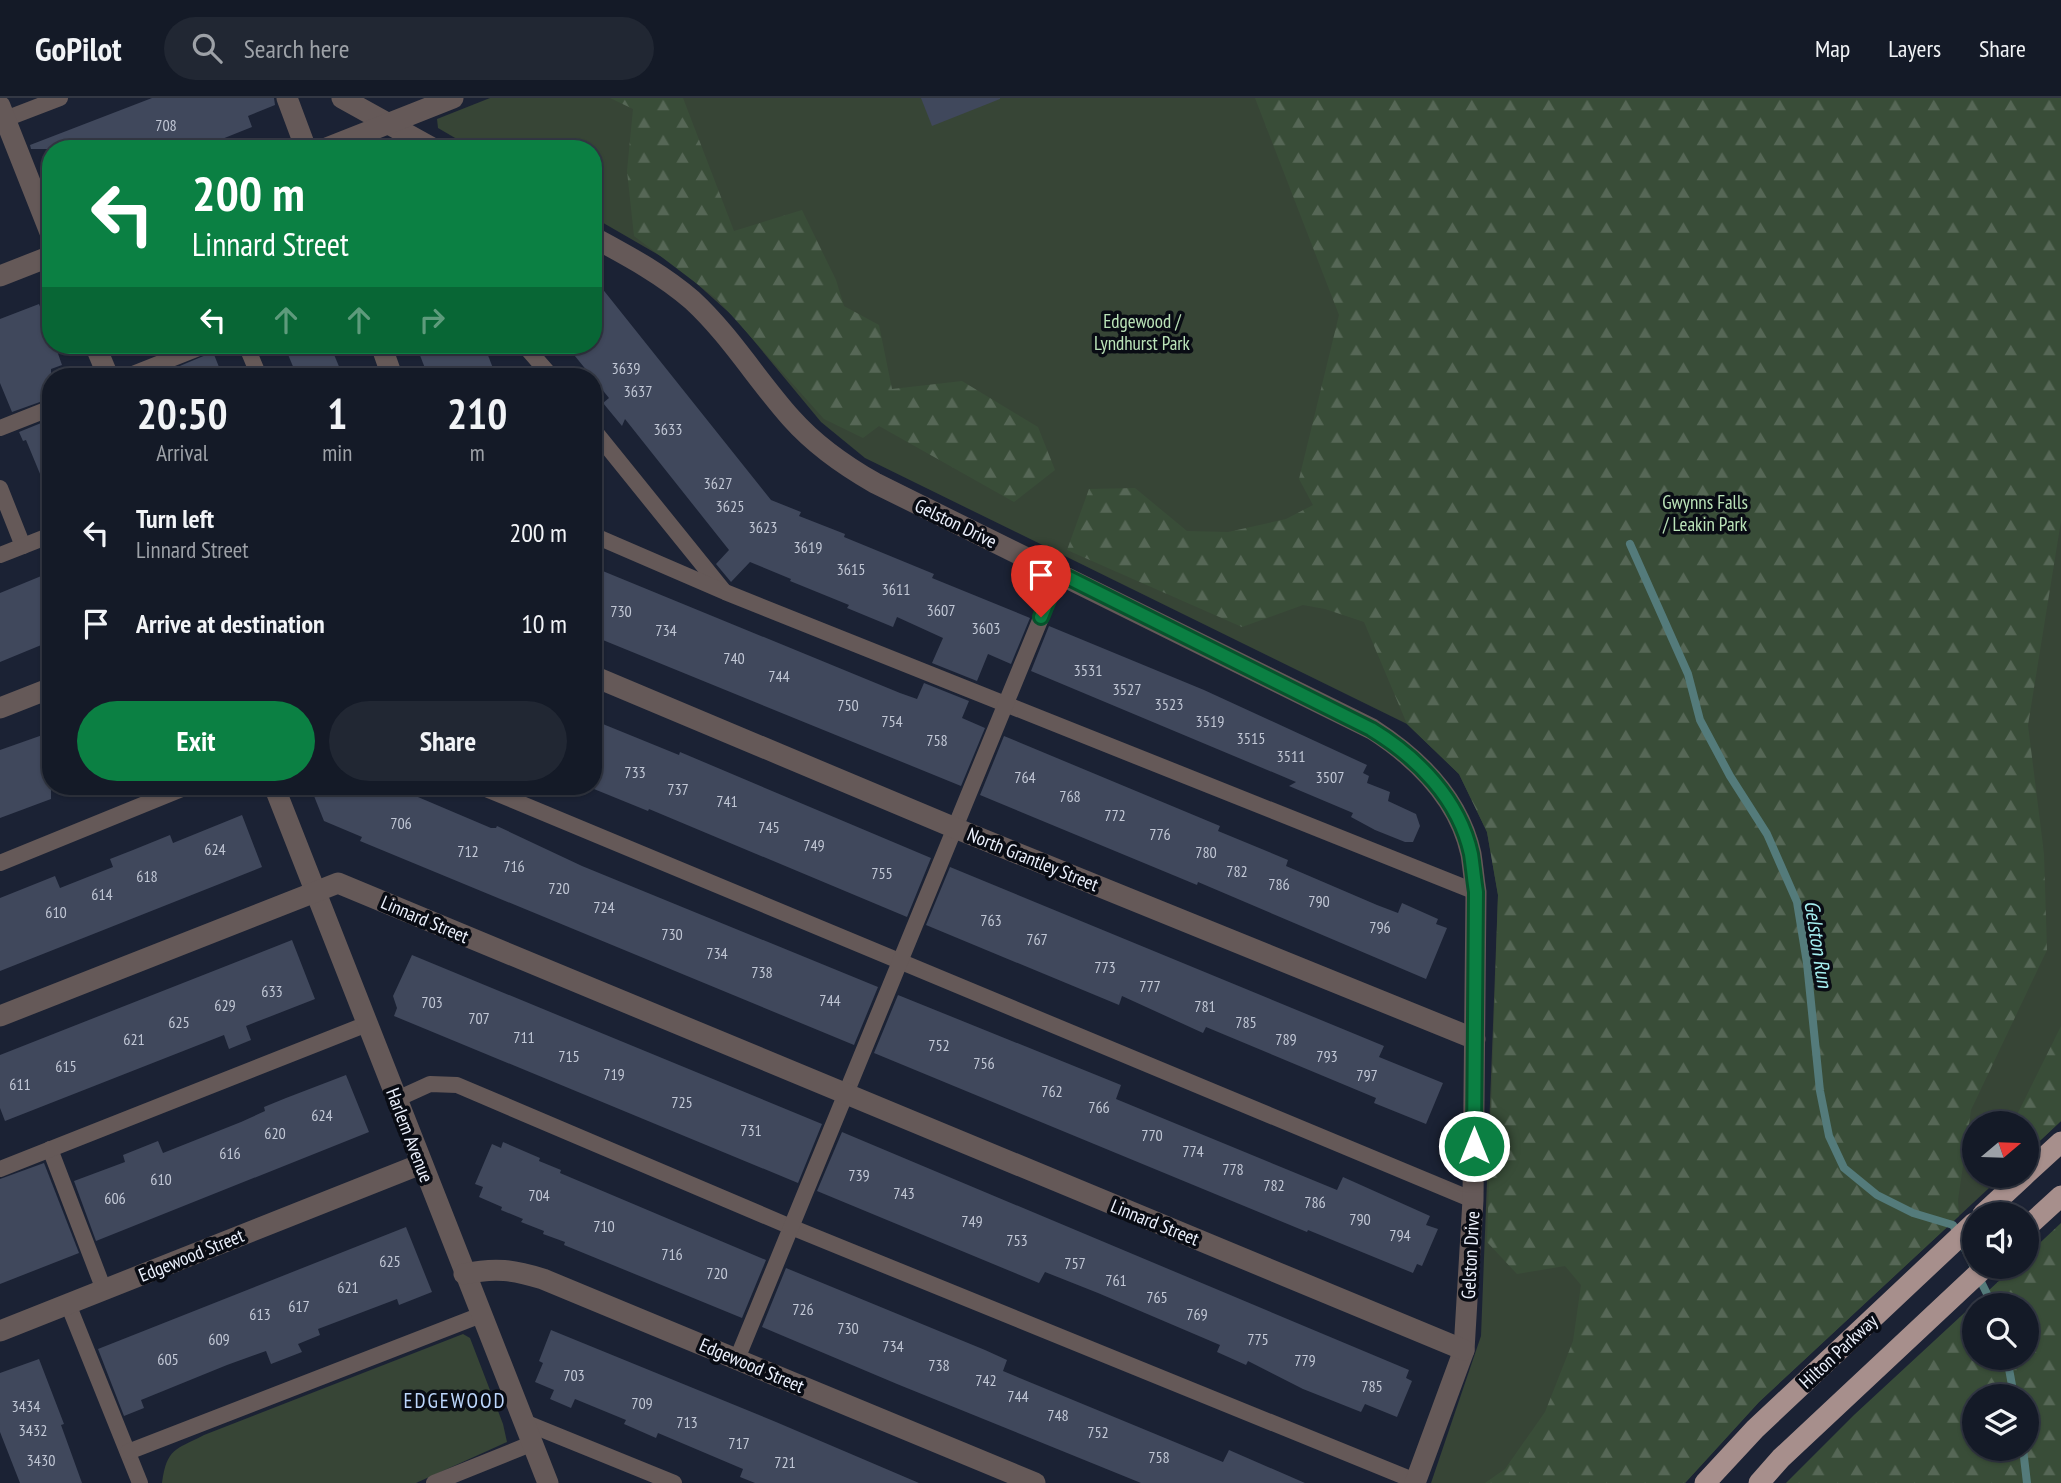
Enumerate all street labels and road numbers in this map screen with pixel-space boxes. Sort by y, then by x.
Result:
street label: Gelston Drive [911,493,1001,553]
street label: North Grantley Street [964,822,1103,897]
street label: Linnard Street [377,890,473,949]
street label: Harlem Avenue [381,1084,439,1186]
street label: Linnard Street [1107,1193,1203,1251]
street label: Gelston Drive [1456,1210,1484,1300]
street label: Edgewood Street [135,1223,248,1287]
street label: Hilton Parkway [1794,1308,1883,1393]
street label: Edgewood Street [696,1332,809,1398]

